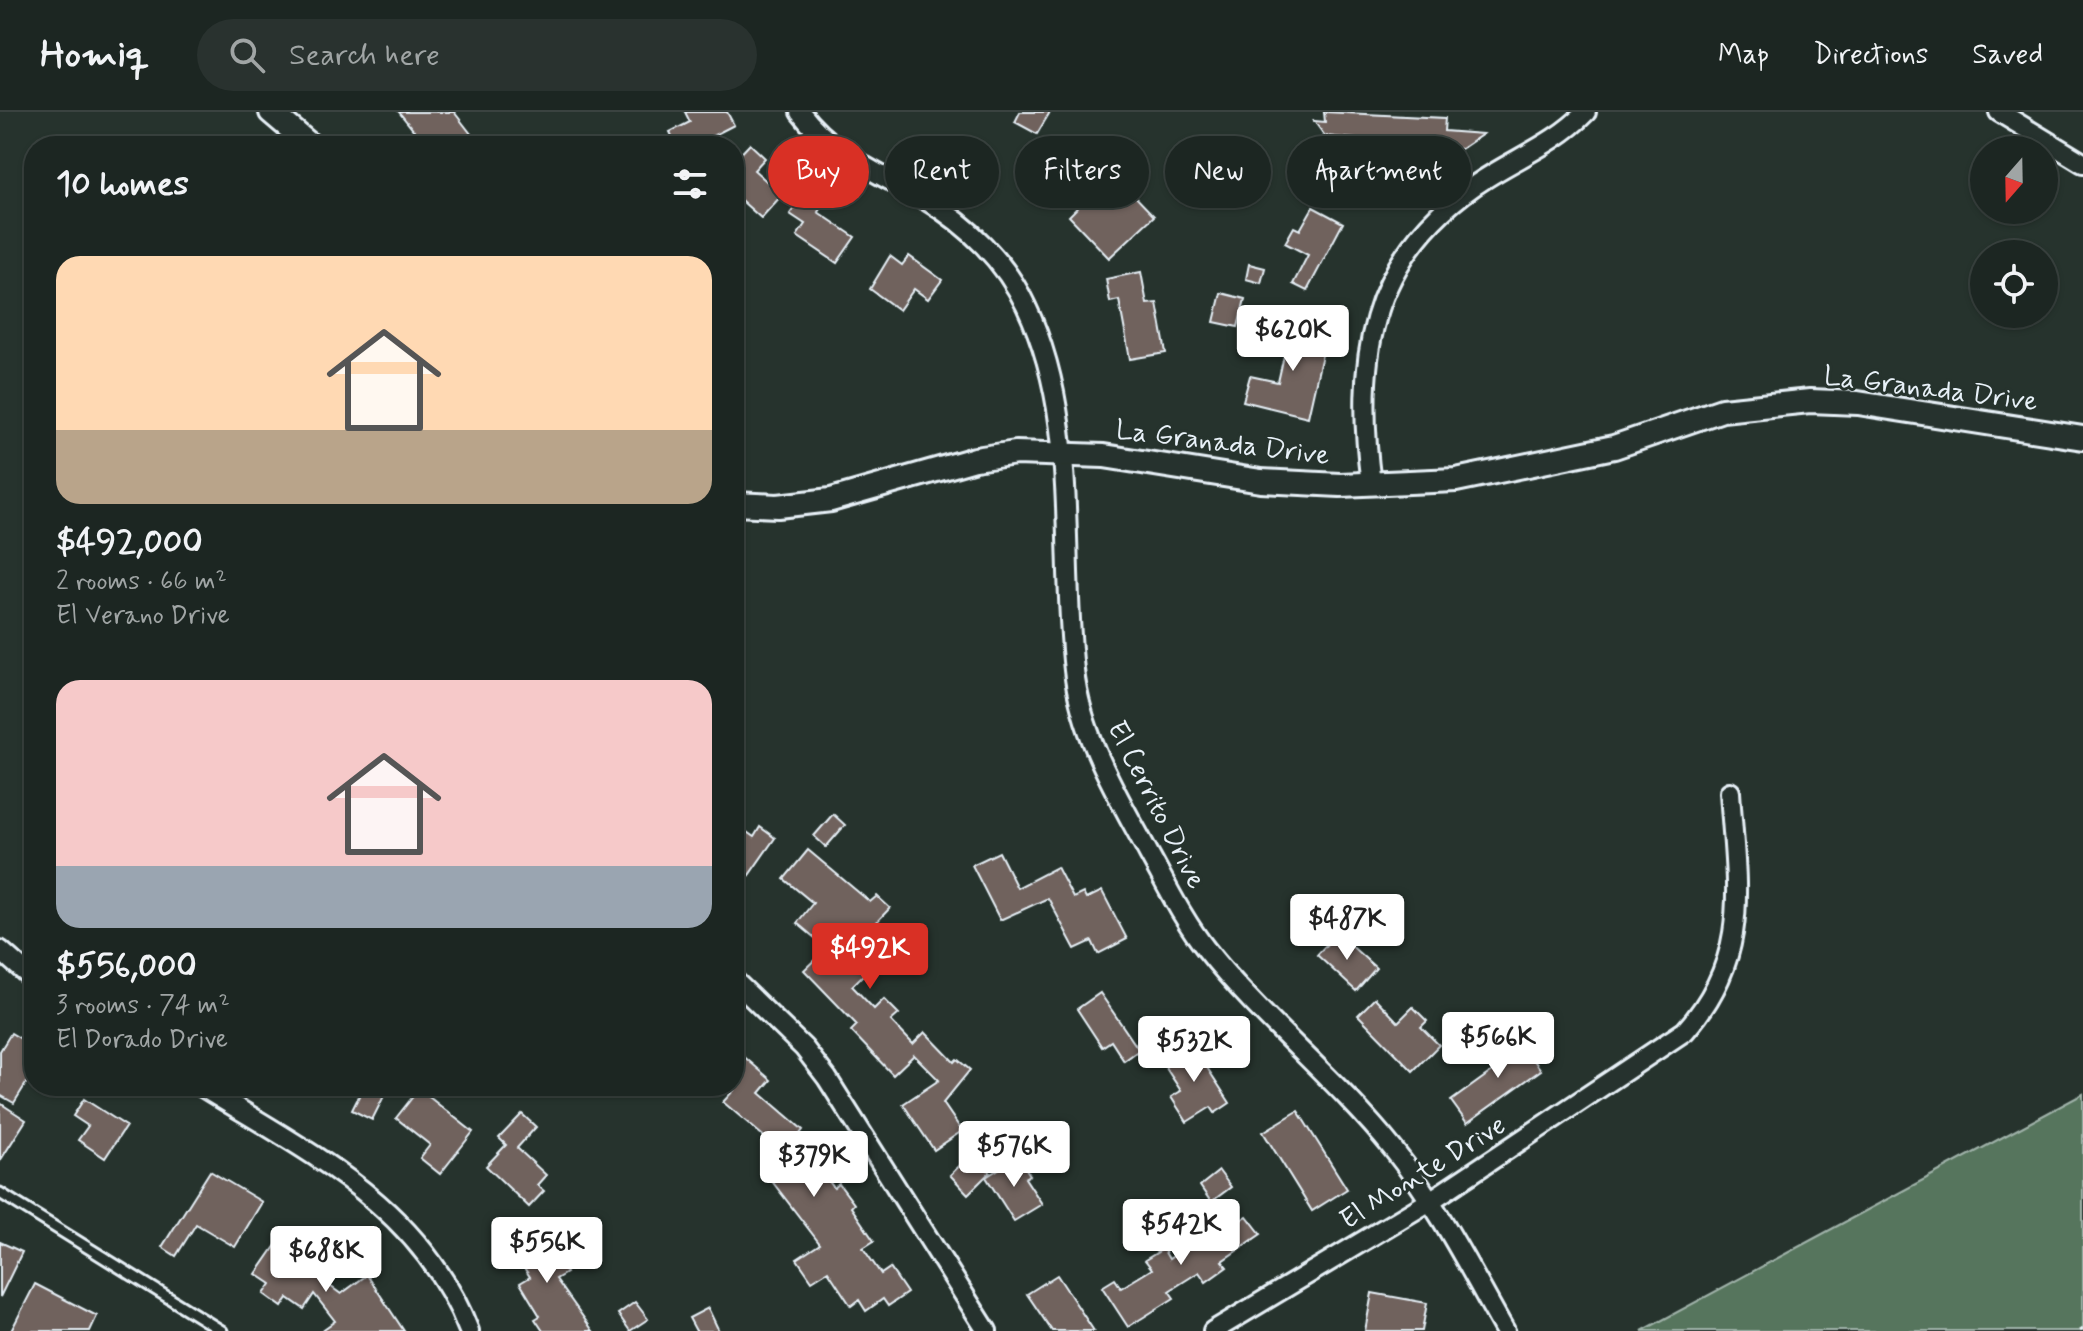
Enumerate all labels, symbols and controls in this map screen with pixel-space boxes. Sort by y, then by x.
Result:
search box [197,19,757,91]
text: Homiq [40,31,149,80]
icon: search [225,33,269,77]
text: Search here [289,36,440,75]
text: Map [1718,37,1769,74]
text: Directions [1813,37,1928,74]
text: Saved [1972,37,2043,74]
chip: Buy [768,136,869,208]
chip: Rent [885,136,999,208]
chip: Filters [1015,136,1149,208]
chip: New [1165,136,1271,208]
chip: Apartment [1287,136,1471,208]
north arrow [1970,136,2058,224]
map controls [1970,136,2058,328]
text: 10 homes [56,162,189,207]
icon: filters [668,162,712,206]
button: locate [1970,240,2058,328]
pin: $620K [1237,305,1349,373]
icon: home [312,308,456,452]
text: $620K [1255,314,1331,348]
street label: La Granada Drive [1822,358,2040,421]
street label: La Granada Drive [1114,412,1332,475]
text: $492,000 [56,520,203,565]
text: 2 rooms · 66 m² [56,565,227,599]
text: El Verano Drive [56,599,230,633]
street label: El Cerrito Drive [1097,715,1214,896]
icon: home [312,732,456,876]
pin: $487K [1291,894,1403,962]
text: $487K [1308,903,1386,937]
pin: $492K [814,923,926,991]
text: $492K [830,932,910,966]
text: $556,000 [56,944,197,989]
text: 3 rooms · 74 m² [56,989,230,1023]
pin: $566K [1442,1012,1554,1080]
pin: $532K [1138,1016,1250,1084]
text: $566K [1460,1021,1536,1055]
text: El Dorado Drive [56,1023,228,1057]
text: $532K [1156,1025,1232,1059]
street label: El Monte Drive [1333,1107,1513,1239]
pin: $576K [958,1121,1070,1189]
text: $576K [977,1130,1051,1164]
pin: $379K [758,1131,870,1199]
text: $379K [778,1140,850,1174]
pin: $542K [1125,1199,1237,1267]
text: $542K [1141,1208,1221,1242]
pin: $556K [491,1217,603,1285]
pin: $688K [270,1226,382,1294]
text: $556K [509,1226,585,1260]
text: $688K [288,1235,364,1269]

